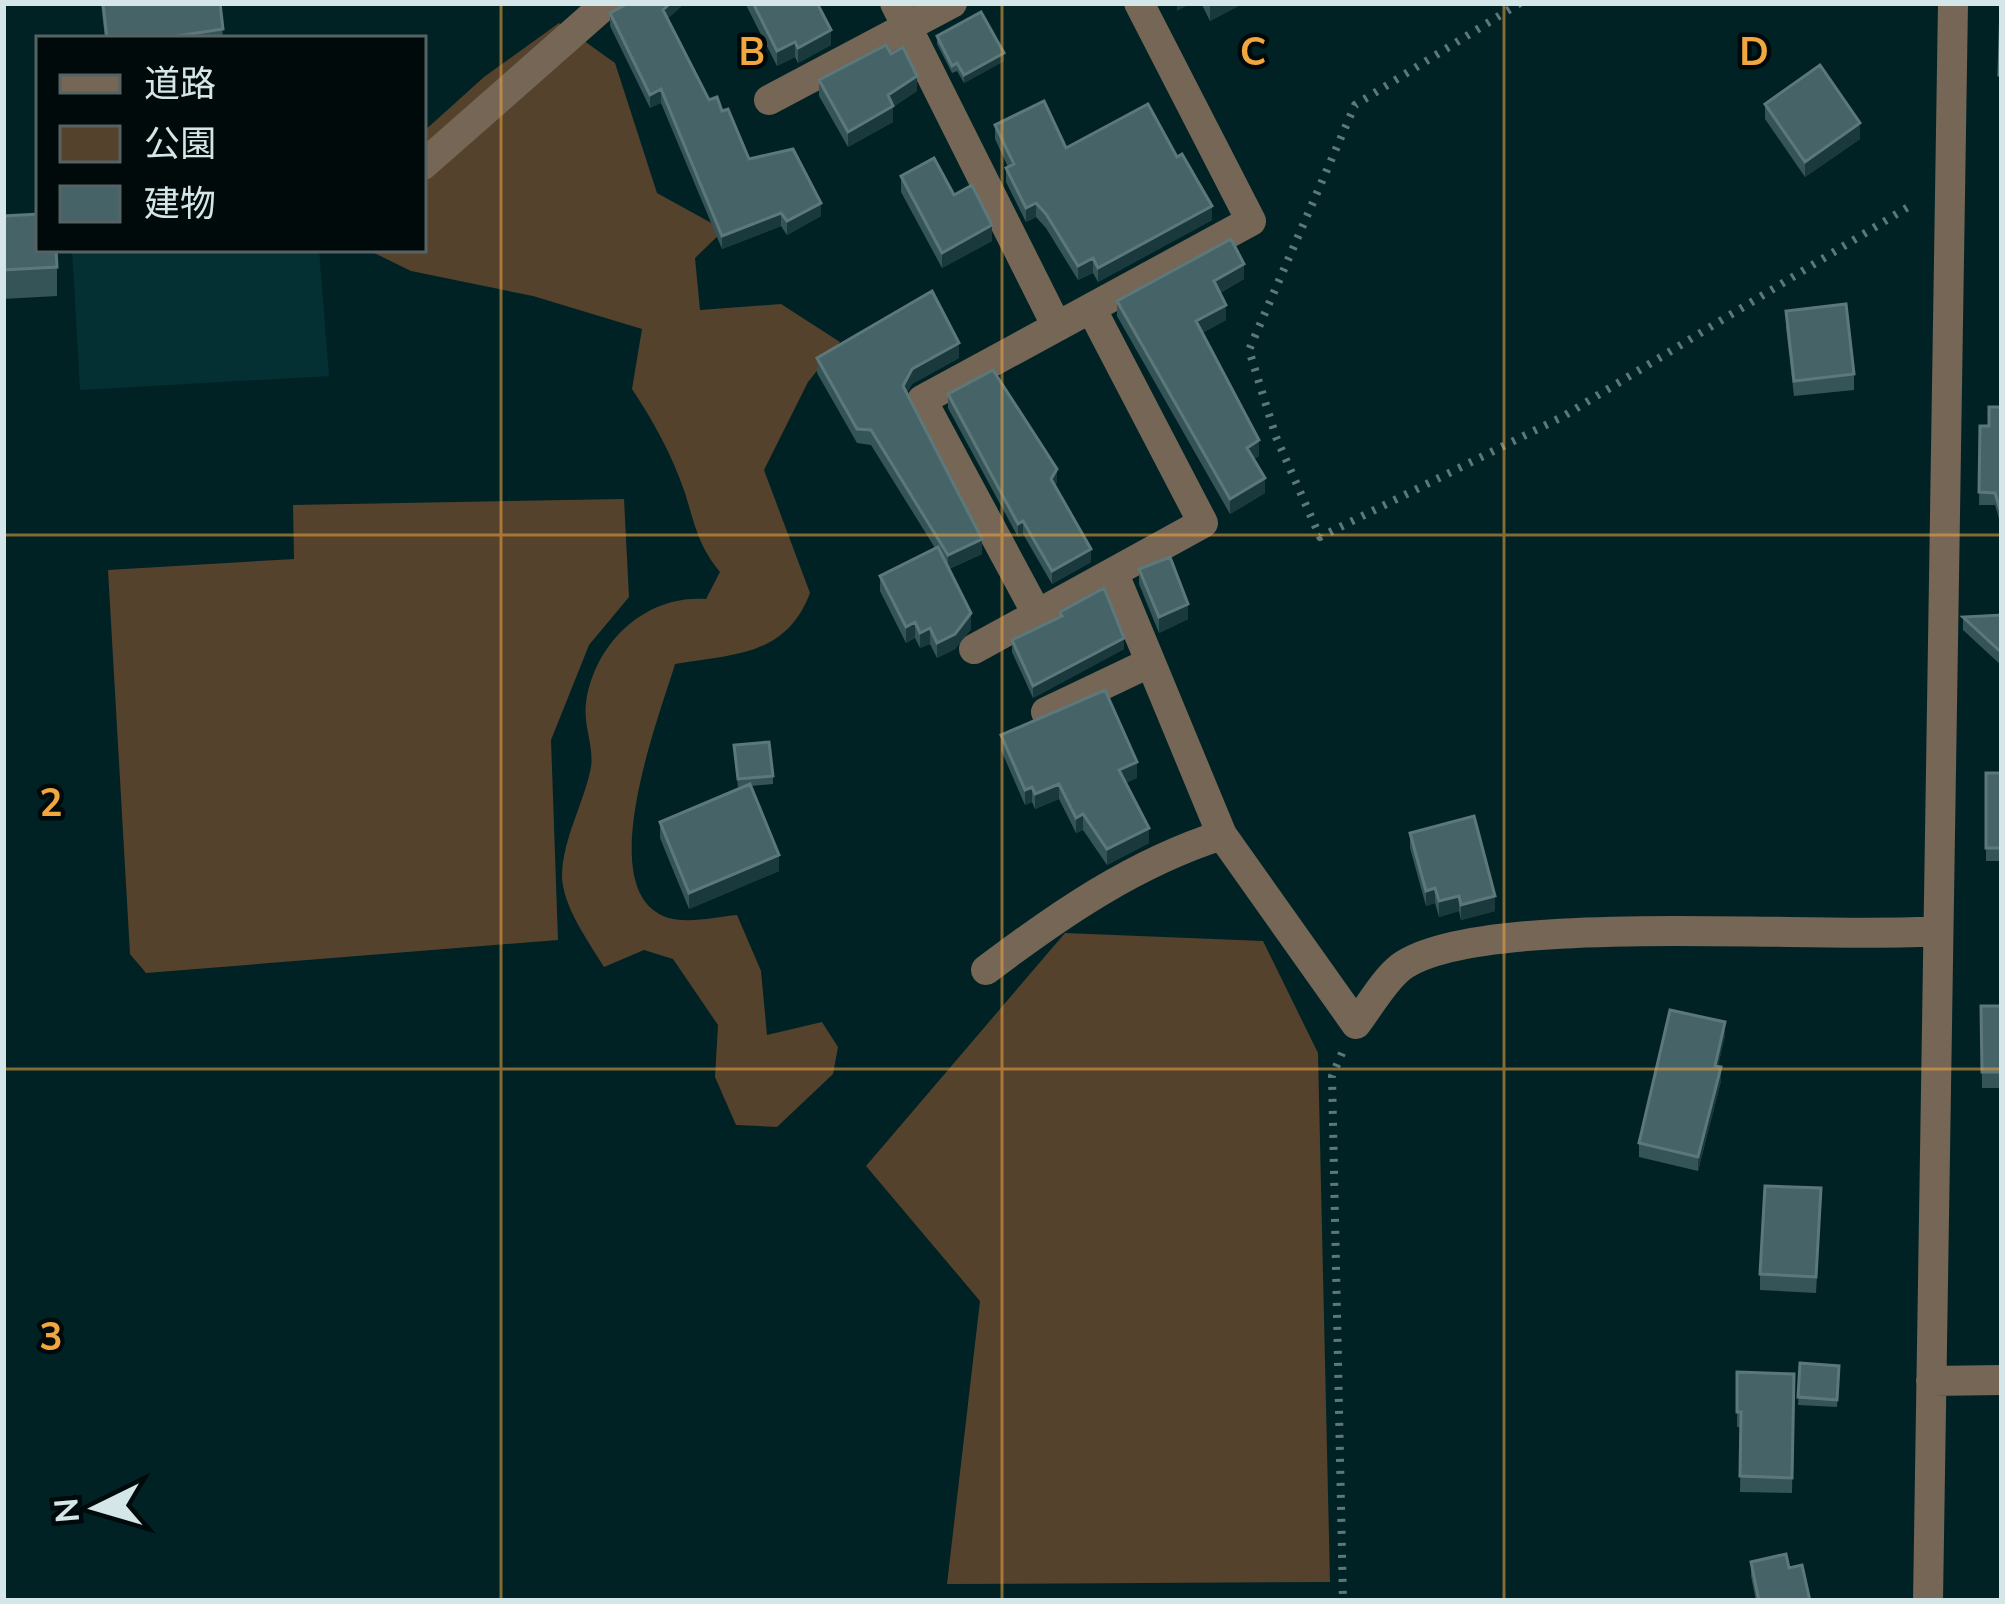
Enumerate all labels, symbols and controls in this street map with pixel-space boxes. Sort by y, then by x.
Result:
text: B [739,26,765,79]
text: C [1240,26,1266,79]
text: D [1739,26,1769,79]
legend [36,36,426,252]
text: 道路 [144,60,216,109]
text: 公園 [144,120,216,169]
text: 建物 [144,180,216,229]
text: 2 [39,777,63,830]
text: 3 [39,1311,63,1364]
north arrow [36,1448,156,1568]
text: N [44,1496,91,1525]

